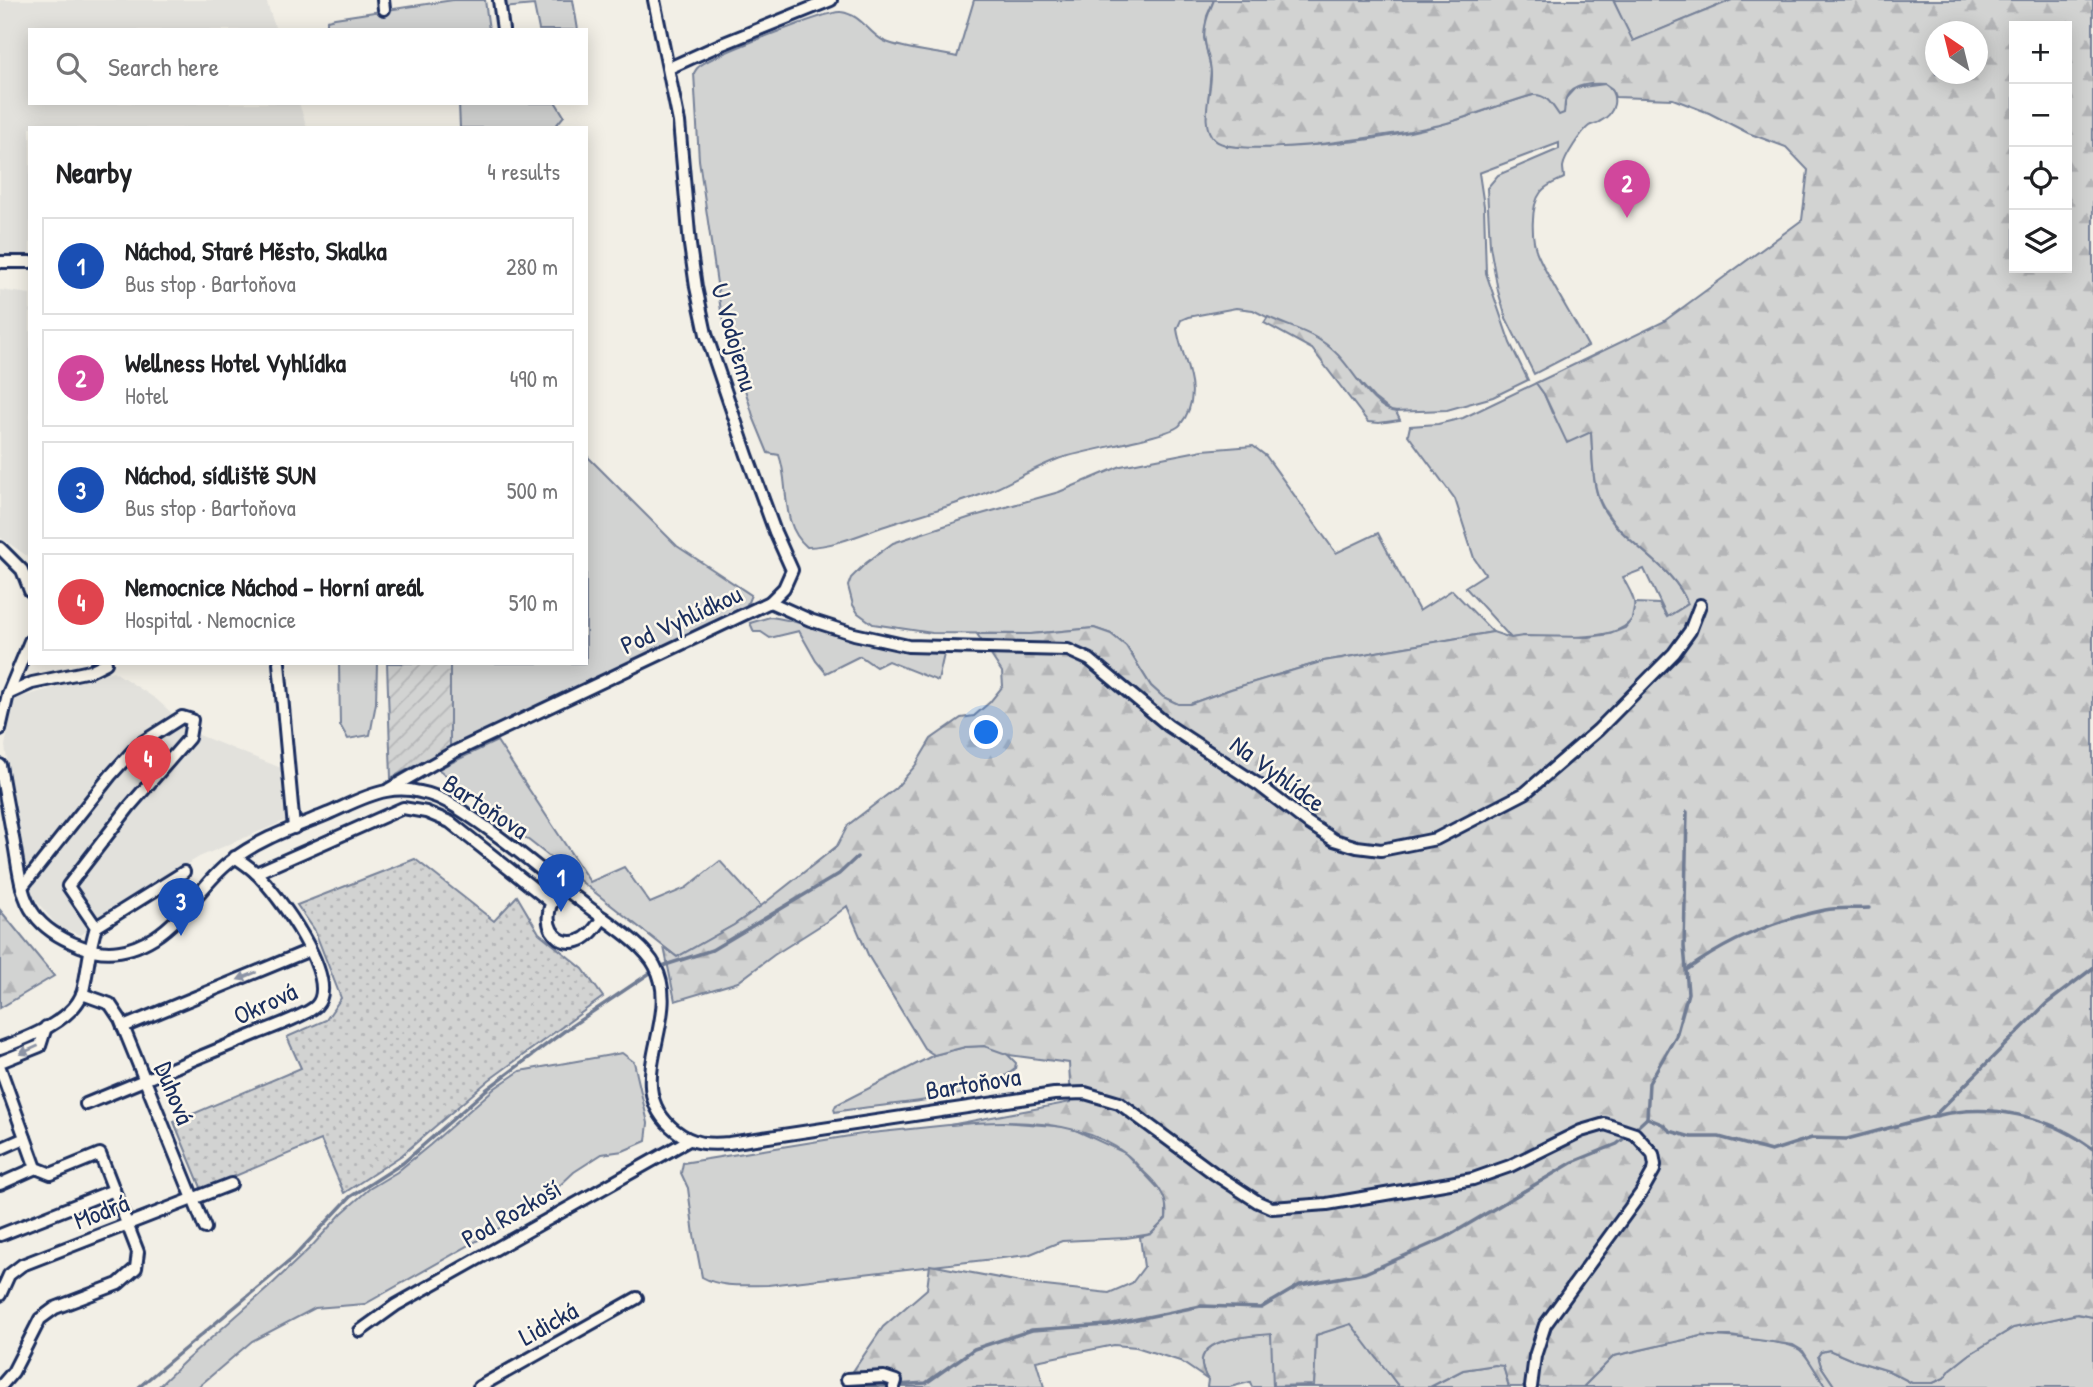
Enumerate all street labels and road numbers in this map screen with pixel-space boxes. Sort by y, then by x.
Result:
street label: U Vodojemu [703,279,767,395]
street label: Pod Vyhlídkou [615,576,747,662]
street label: Na Vyhlídce [1223,727,1333,819]
street label: Bartoňova [436,765,536,847]
street label: Okrová [228,973,302,1033]
street label: Duhová [147,1056,203,1130]
street label: Bartoňova [923,1058,1023,1108]
street label: Pod Rozkoší [455,1170,567,1256]
street label: Modrá [68,1185,134,1237]
street label: Lidická [512,1293,584,1353]

